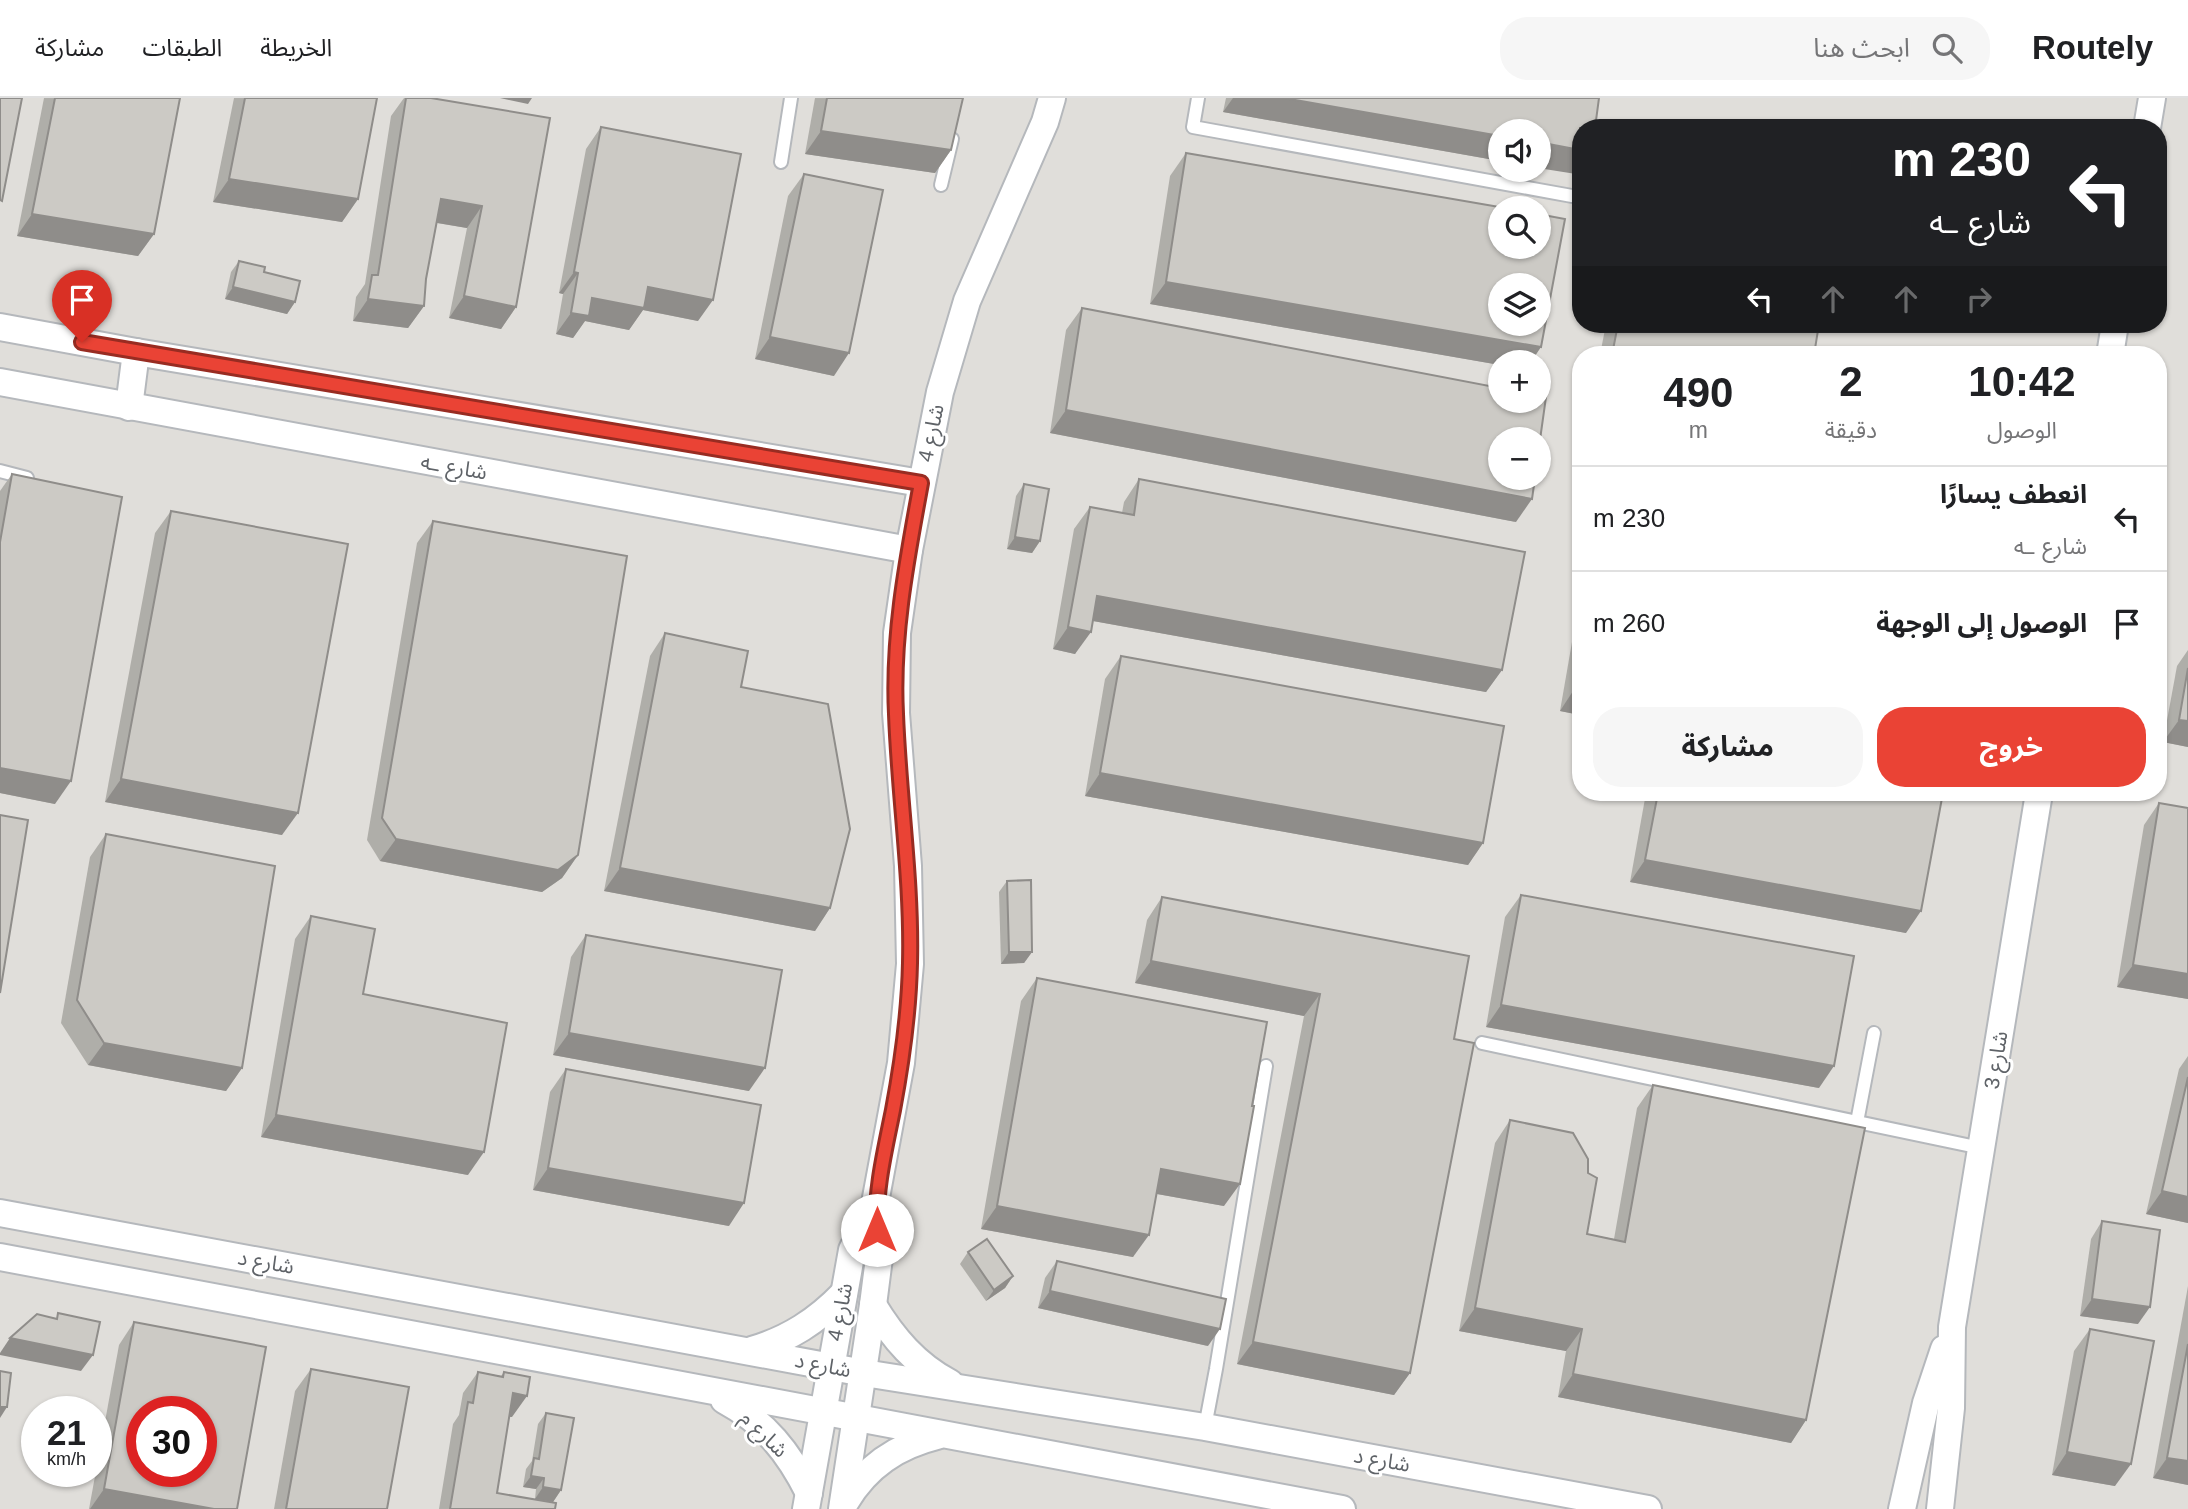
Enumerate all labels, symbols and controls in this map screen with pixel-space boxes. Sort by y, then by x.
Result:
search box [1500,17,1990,80]
icon: search [1928,29,1966,67]
text: Routely [2032,29,2153,66]
text: ابحث هنا [1813,33,1910,63]
text: مشاركة [35,34,104,61]
text: الطبقات [142,34,222,61]
text: الخريطة [260,34,332,61]
map controls [1488,119,1551,490]
button: sound [1488,119,1551,182]
text: 230 m [1892,132,2031,186]
icon: left [2055,147,2146,238]
button: search [1488,196,1551,259]
text: شارع ـه [1929,204,2031,240]
pin [52,270,112,342]
button: layers [1488,273,1551,336]
icon: left [1741,280,1779,318]
icon: ahead [1814,280,1852,318]
icon: ahead [1887,280,1925,318]
icon: right [1960,280,1998,318]
icon: arrive [63,281,101,319]
button: + [1488,350,1551,413]
text: 2 [1839,358,1863,405]
text: 10:42 [1968,358,2076,405]
text: 490 [1663,369,1733,416]
street label: شارع 4 [913,402,952,465]
text: m [1689,417,1708,443]
text: دقيقة [1825,417,1877,443]
text: الوصول [1987,417,2057,443]
button: − [1488,427,1551,490]
street label: شارع ـه [418,449,489,488]
text: انعطف يسارًا [1940,479,2087,509]
icon: left [2108,500,2146,538]
text: 230 m [1593,503,1665,533]
text: شارع ـه [2014,533,2087,559]
icon: arrive [2108,605,2146,643]
text: 260 m [1593,608,1665,638]
text: الوصول إلى الوجهة [1876,608,2087,638]
button: مشاركة [1593,707,1863,787]
button: خروج [1877,707,2146,787]
street label: شارع 3 [1980,1029,2015,1091]
position arrow [840,1193,914,1267]
street label: شارع د [235,1245,296,1282]
street label: شارع 4 [823,1281,860,1344]
street label: شارع د [792,1348,853,1385]
speed limit sign: 30 [126,1396,217,1487]
street label: شارع م [732,1406,793,1465]
text: 21 [47,1413,86,1452]
street label: شارع د [1351,1443,1412,1480]
text: km/h [47,1449,86,1469]

